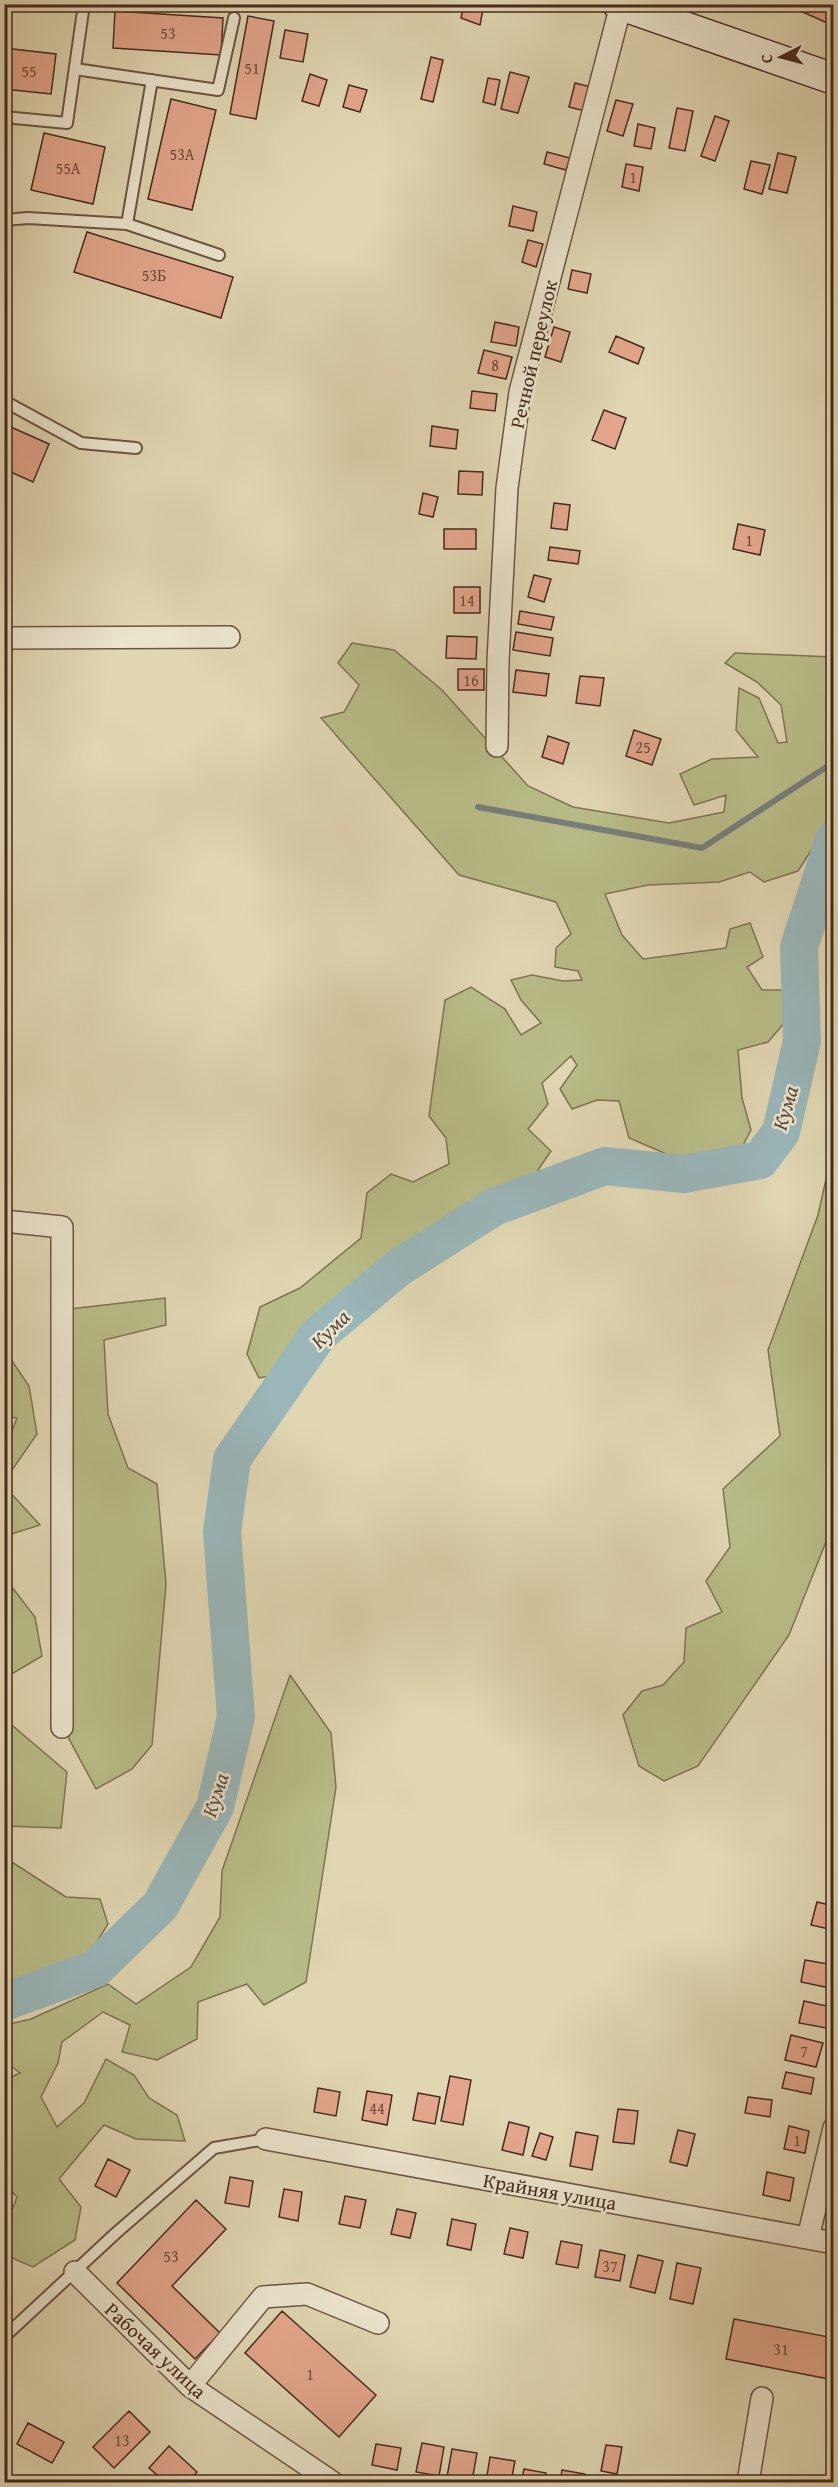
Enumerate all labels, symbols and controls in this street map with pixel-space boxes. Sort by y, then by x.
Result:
house number: 53 [160,21,176,45]
north arrow [751,27,811,87]
text: С [754,53,778,64]
house number: 51 [244,56,260,80]
house number: 55 [21,59,37,83]
house number: 53А [169,142,195,166]
house number: 55А [55,156,81,180]
house number: 1 [629,165,637,189]
house number: 53Б [142,263,166,287]
street label: Речной переулок [502,276,564,431]
house number: 8 [491,353,499,377]
house number: 1 [745,528,753,552]
house number: 14 [459,588,475,612]
house number: 16 [463,668,479,692]
house number: 25 [635,735,651,759]
water label: Кума [764,1082,806,1134]
water label: Кума [303,1302,357,1356]
water label: Кума [193,1769,237,1821]
house number: 7 [800,2039,808,2063]
house number: 44 [369,2096,385,2120]
house number: 1 [793,2128,801,2152]
street label: Крайняя улица [481,2165,619,2217]
house number: 53 [163,2244,179,2268]
house number: 37 [602,2254,618,2278]
street label: Рабочая улица [99,2295,214,2405]
house number: 31 [773,2337,789,2361]
house number: 1 [306,2362,314,2386]
house number: 13 [114,2428,130,2452]

